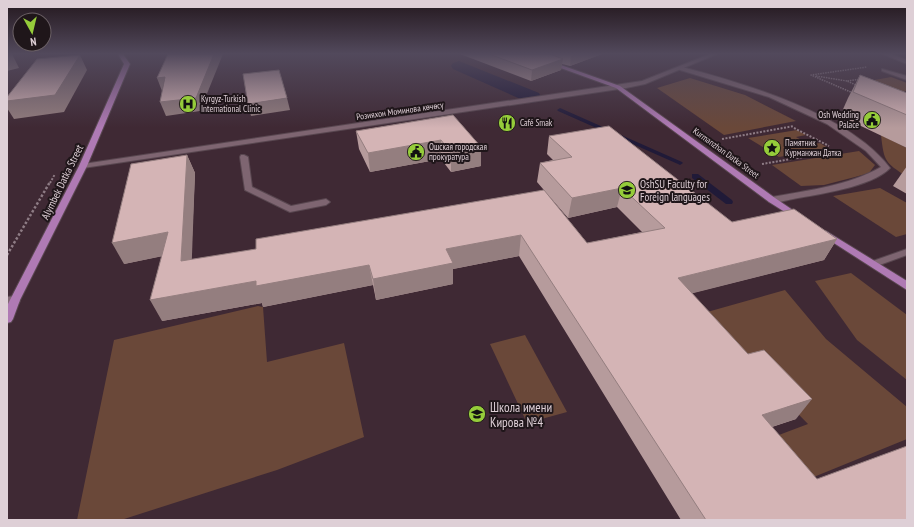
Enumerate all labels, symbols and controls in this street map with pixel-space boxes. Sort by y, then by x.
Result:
north arrow [12,12,52,52]
text: N [29,35,37,49]
place label: Kyrgyz-Turkish International Clinic [201,93,261,114]
hospital icon: Kyrgyz-Turkish International Clinic [178,94,198,114]
street label: Розияхон Моминова көчөсү [356,99,445,122]
place label: Osh Wedding Palace [818,109,859,130]
public building icon: Osh Wedding Palace [862,110,882,130]
restaurant icon: Café Smak [497,113,517,133]
place label: Café Smak [520,117,553,128]
street label: Kurmanzhan Datka Street [691,125,762,181]
place label: Памятник Курманжан Датка [785,137,842,158]
place icon: Памятник Курманжан Датка [762,138,782,158]
place label: Ошская городская прокуратура [429,141,487,162]
street label: Alymbek Datka Street [38,142,86,222]
public building icon: Ошская городская прокуратура [406,142,426,162]
place label: OshSU Faculty for Foreign languages [640,177,710,204]
school or university icon: OshSU Faculty for Foreign languages [617,180,637,200]
place label: Школа имени Кирова №4 [490,399,552,431]
school or university icon: Школа имени Кирова №4 [467,404,487,424]

